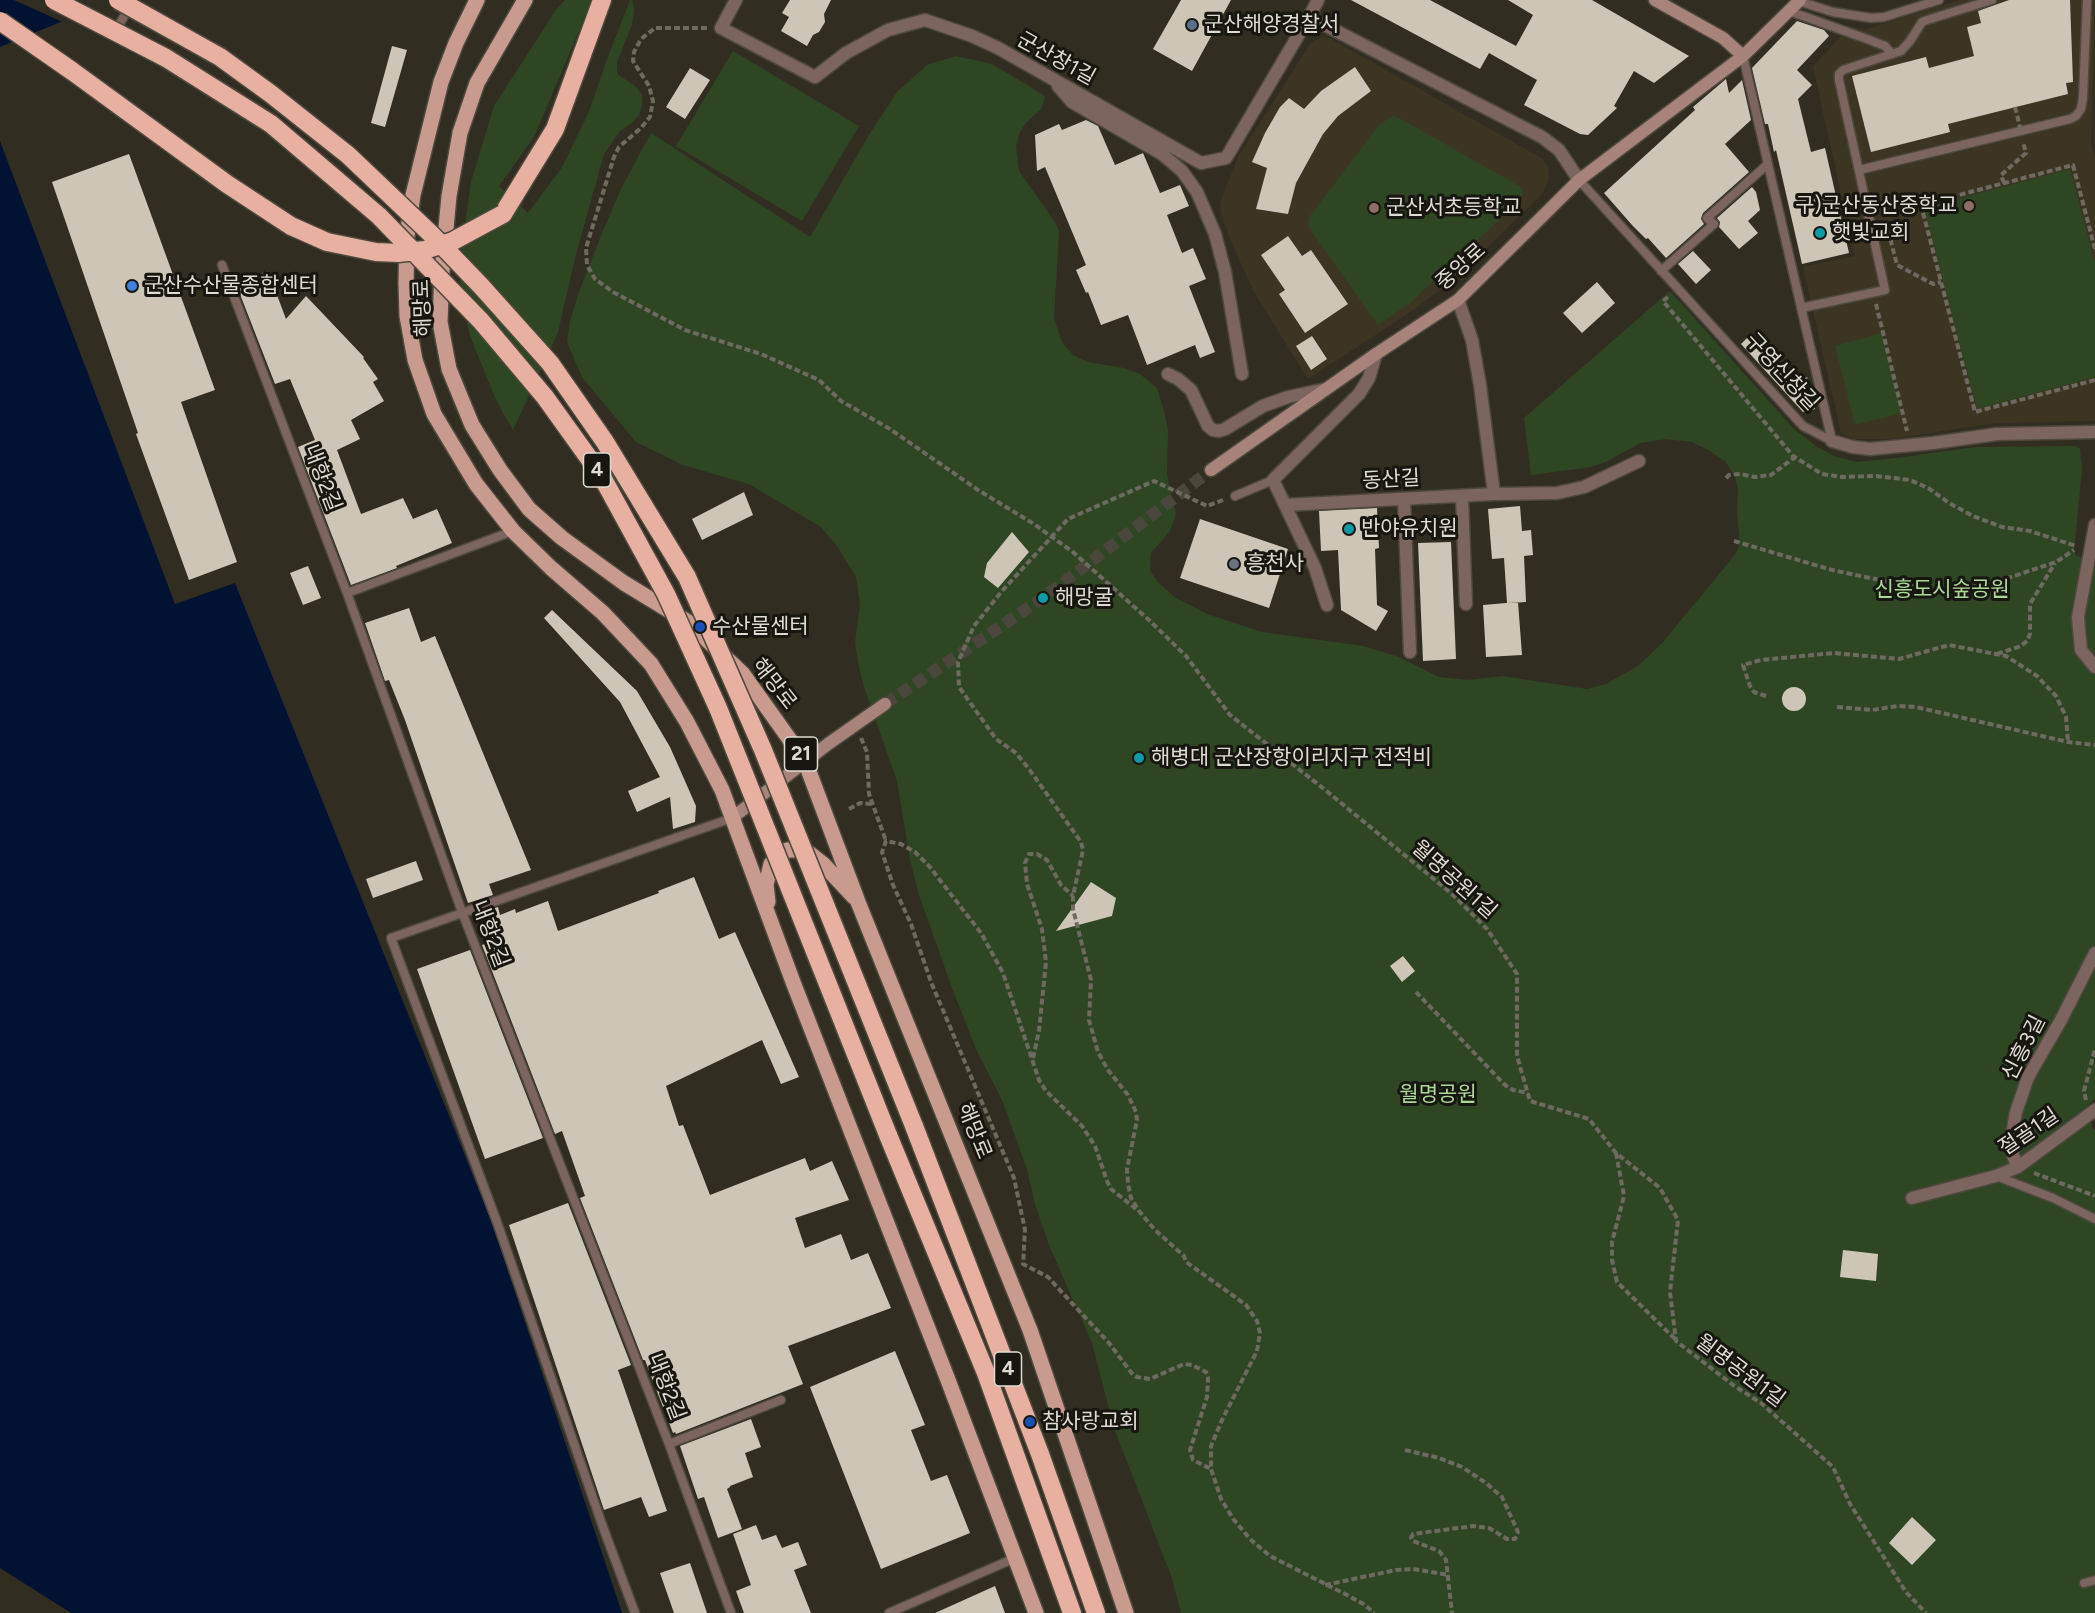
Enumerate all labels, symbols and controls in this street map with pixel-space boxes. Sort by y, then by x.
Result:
place label: 군산해양경찰서 [1204,12,1339,38]
marker: 군산해양경찰서 [1185,18,1199,32]
street label: 군산창1길 [1012,27,1100,91]
place label: 구)군산동산중학교 [1795,193,1957,219]
place label: 군산서초등학교 [1386,195,1521,221]
marker: 구)군산동산중학교 [1962,199,1976,213]
marker: 군산서초등학교 [1367,201,1381,215]
place label: 햇빛교회 [1832,220,1909,246]
marker: 햇빛교회 [1813,226,1827,240]
street label: 중앙로 [1431,238,1491,296]
place label: 군산수산물종합센터 [144,273,318,299]
marker: 군산수산물종합센터 [125,279,139,293]
street label: 해망로 [409,279,437,337]
street label: 구영신창길 [1740,328,1824,416]
street label: 내항2길 [298,441,346,515]
road number: 4 [584,453,610,487]
street label: 동산길 [1361,466,1421,494]
place label: 반야유치원 [1361,516,1458,542]
marker: 반야유치원 [1342,522,1356,536]
place label: 흥천사 [1246,551,1304,577]
marker: 흥천사 [1227,557,1241,571]
park label: 신흥도시숲공원 [1874,577,2010,603]
place label: 해망굴 [1055,585,1113,611]
marker: 해망굴 [1036,591,1050,605]
place label: 수산물센터 [712,614,809,640]
marker: 수산물센터 [693,620,707,634]
street label: 해망로 [746,653,802,715]
road number: 21 [784,737,818,771]
place label: 해병대 군산장항이리지구 전적비 [1151,745,1432,771]
marker: 해병대 군산장항이리지구 전적비 [1132,751,1146,765]
street label: 월명공원1길 [1406,835,1502,925]
street label: 내항2길 [466,897,514,971]
street label: 신흥3길 [1997,1011,2051,1085]
park label: 월명공원 [1399,1082,1477,1108]
street label: 해망로 [951,1099,997,1163]
street label: 절골1길 [1994,1103,2064,1161]
street label: 월명공원1길 [1690,1329,1790,1413]
street label: 내항2길 [642,1350,690,1424]
road number: 4 [994,1352,1022,1386]
place label: 참사랑교회 [1042,1409,1139,1435]
marker: 참사랑교회 [1023,1415,1037,1429]

